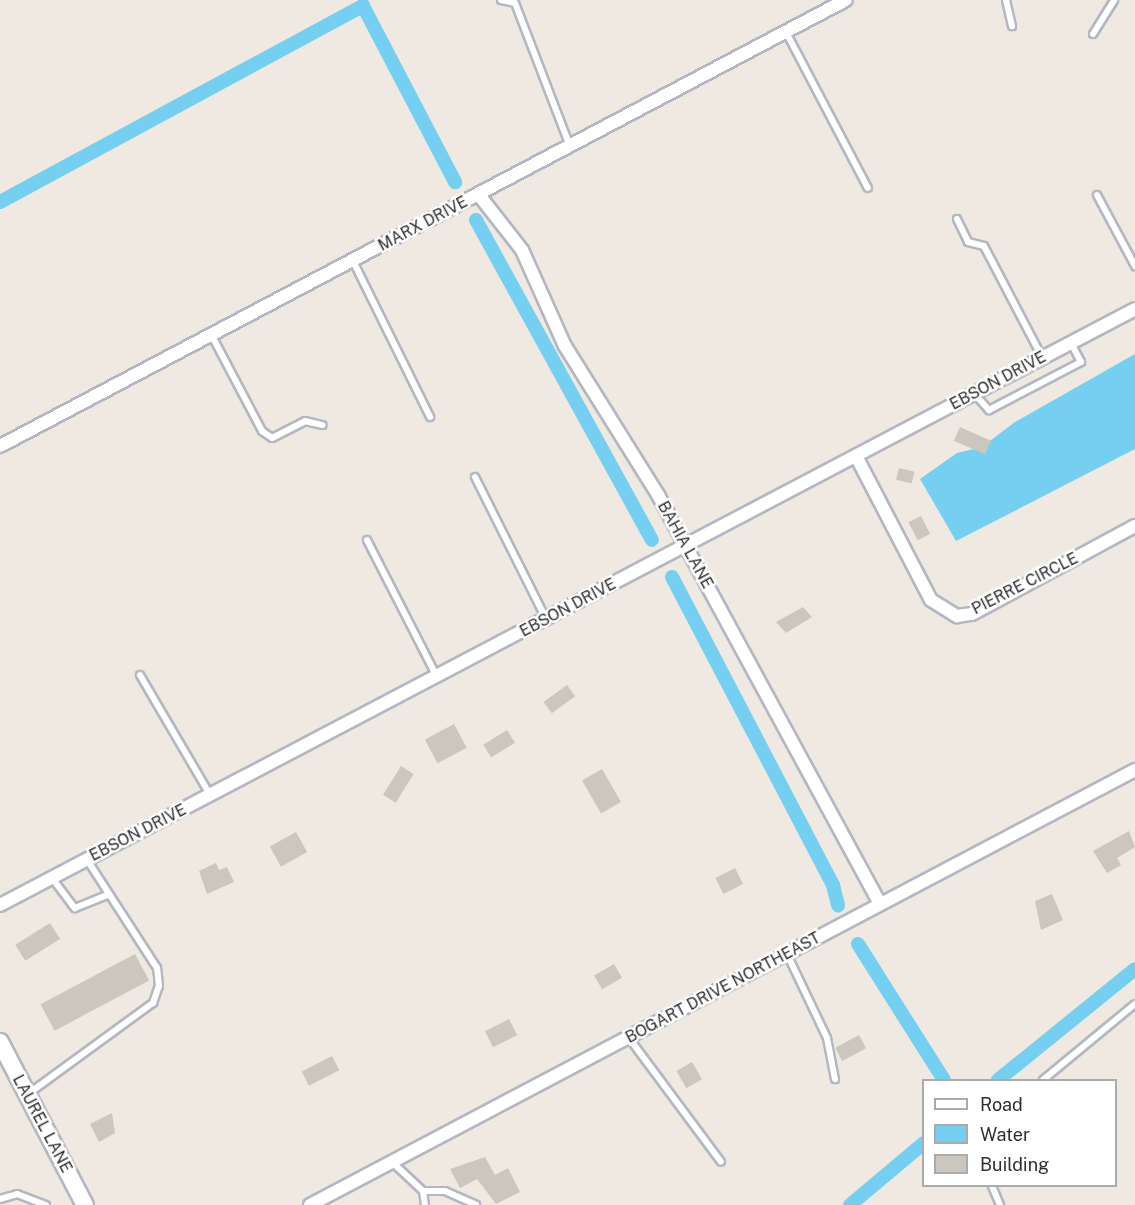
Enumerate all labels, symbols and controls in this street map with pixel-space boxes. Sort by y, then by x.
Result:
street label: MARX DRIVE [375,192,471,256]
street label: EBSON DRIVE [947,348,1049,414]
street label: BAHIA LANE [653,498,717,592]
street label: PIERRE CIRCLE [969,549,1081,619]
street label: EBSON DRIVE [517,575,619,641]
street label: EBSON DRIVE [86,800,190,866]
street label: BOGART DRIVE NORTHEAST [622,928,824,1048]
street label: LAUREL LANE [8,1072,76,1176]
legend [922,1079,1117,1187]
text: Road [980,1094,1023,1115]
text: Water [980,1124,1030,1145]
text: Building [980,1154,1049,1175]

